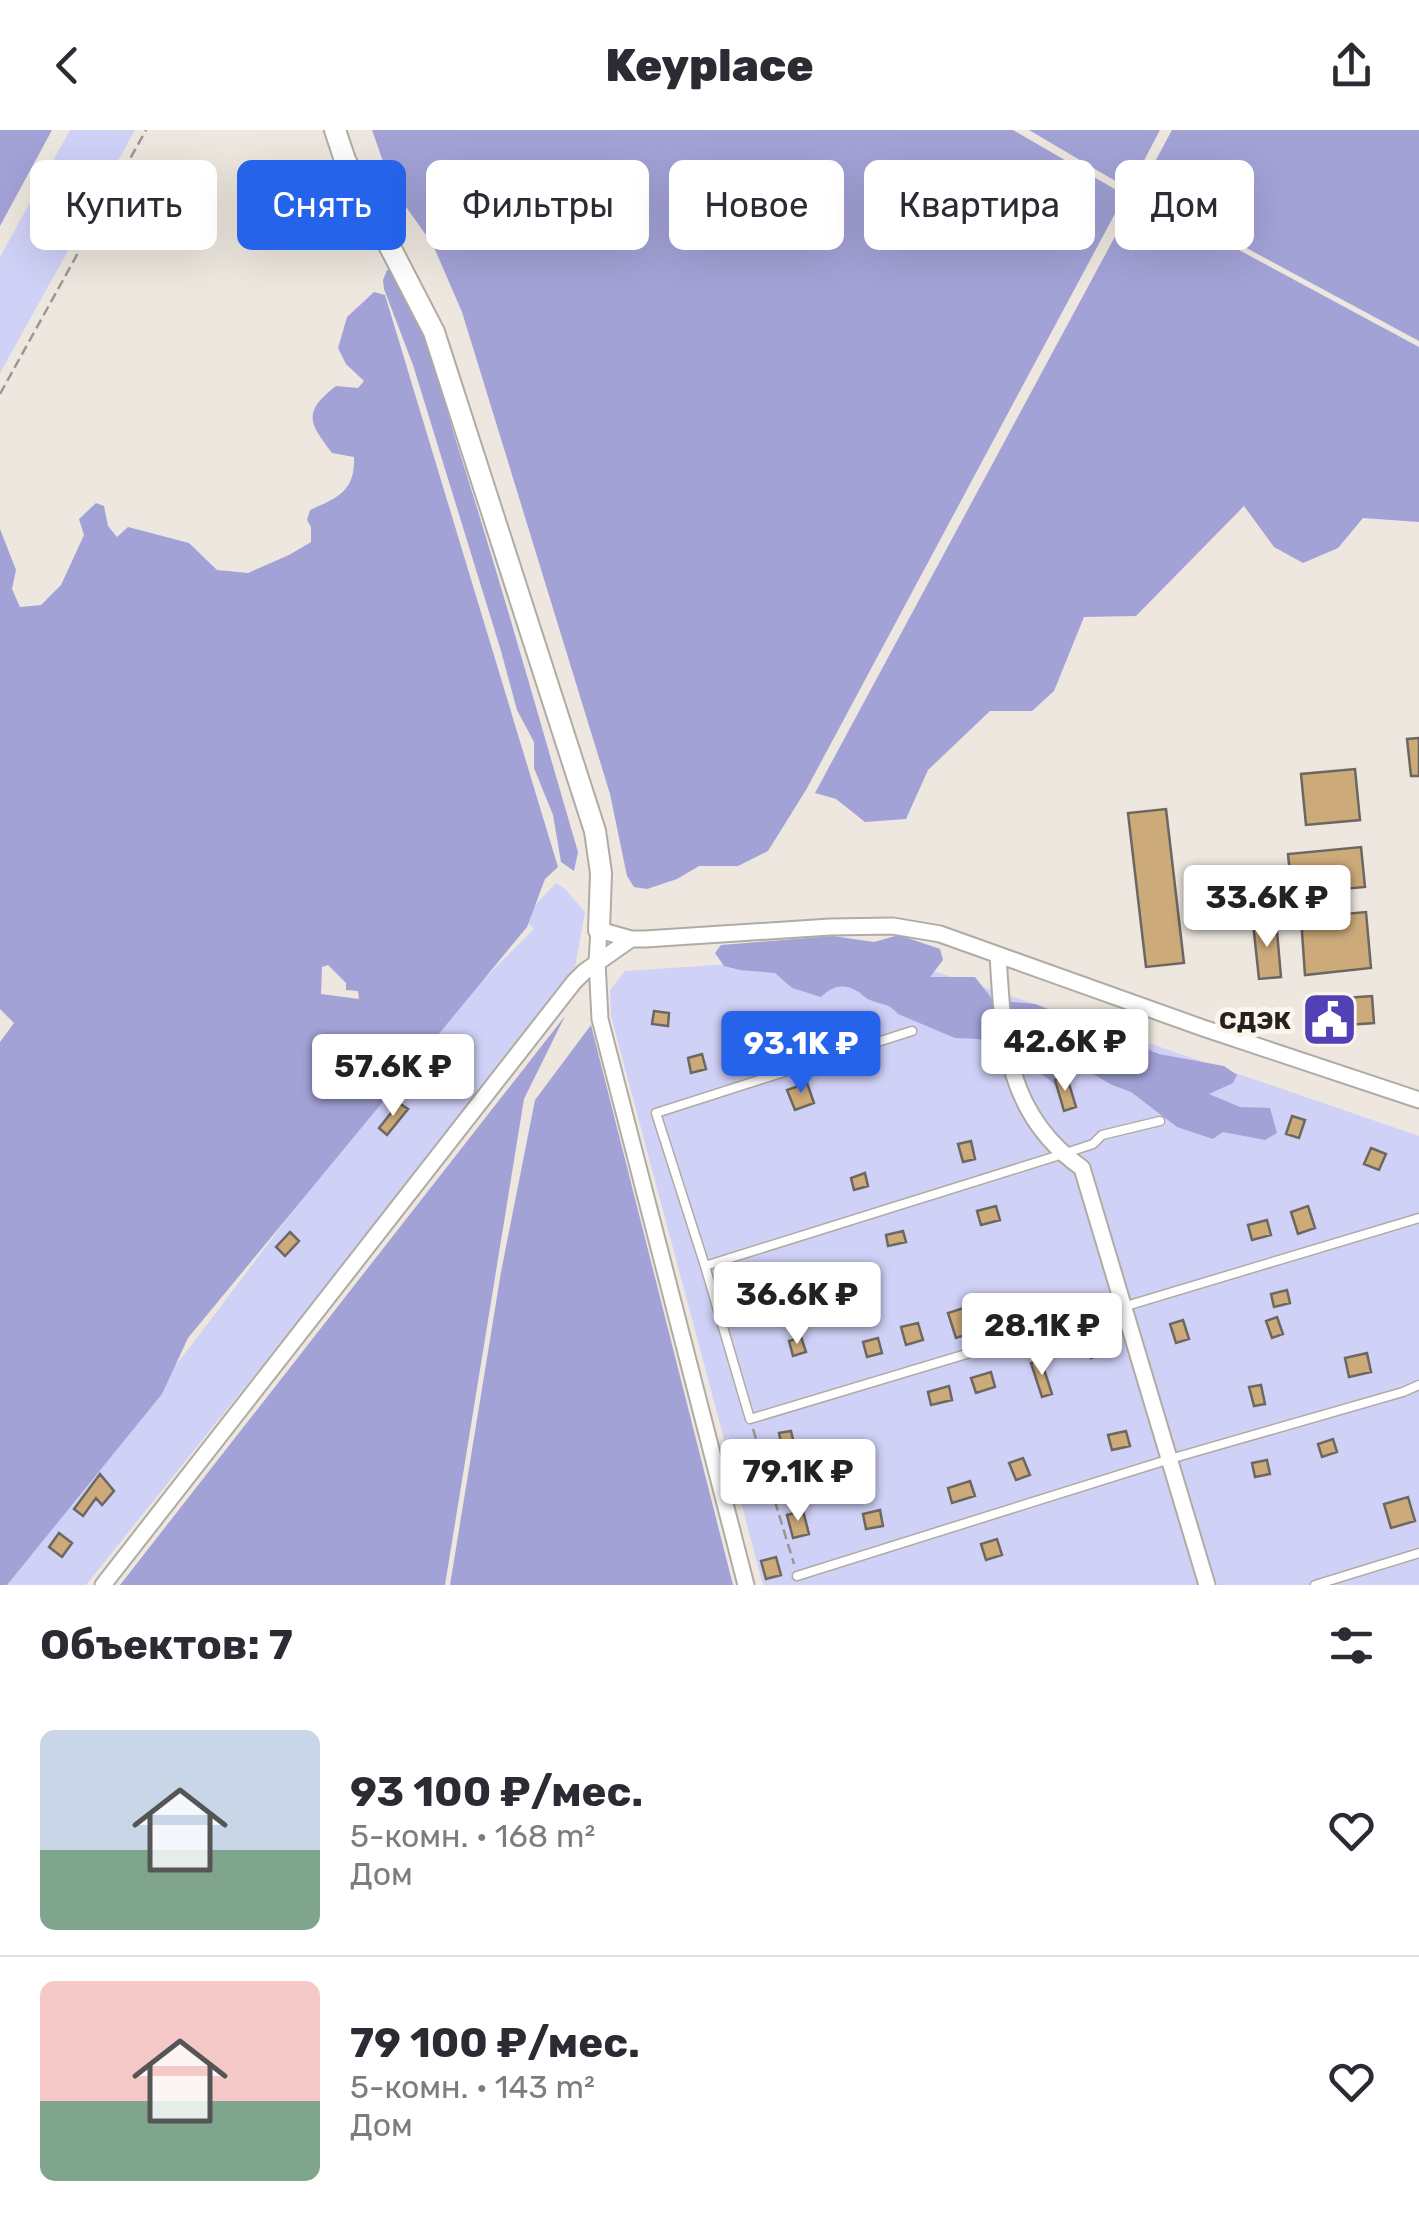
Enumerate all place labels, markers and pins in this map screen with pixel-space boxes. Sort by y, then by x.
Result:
pin: 33.6K ₽ [1175,865,1359,950]
public building icon: СДЭК [1300,990,1360,1050]
place label: СДЭК [1219,1006,1291,1035]
pin: 42.6K ₽ [973,1009,1157,1094]
pin: 93.1K ₽ [709,1011,893,1096]
pin: 57.6K ₽ [301,1034,485,1119]
pin: 36.6K ₽ [705,1262,889,1347]
pin: 28.1K ₽ [950,1293,1134,1378]
pin: 79.1K ₽ [706,1439,890,1524]

